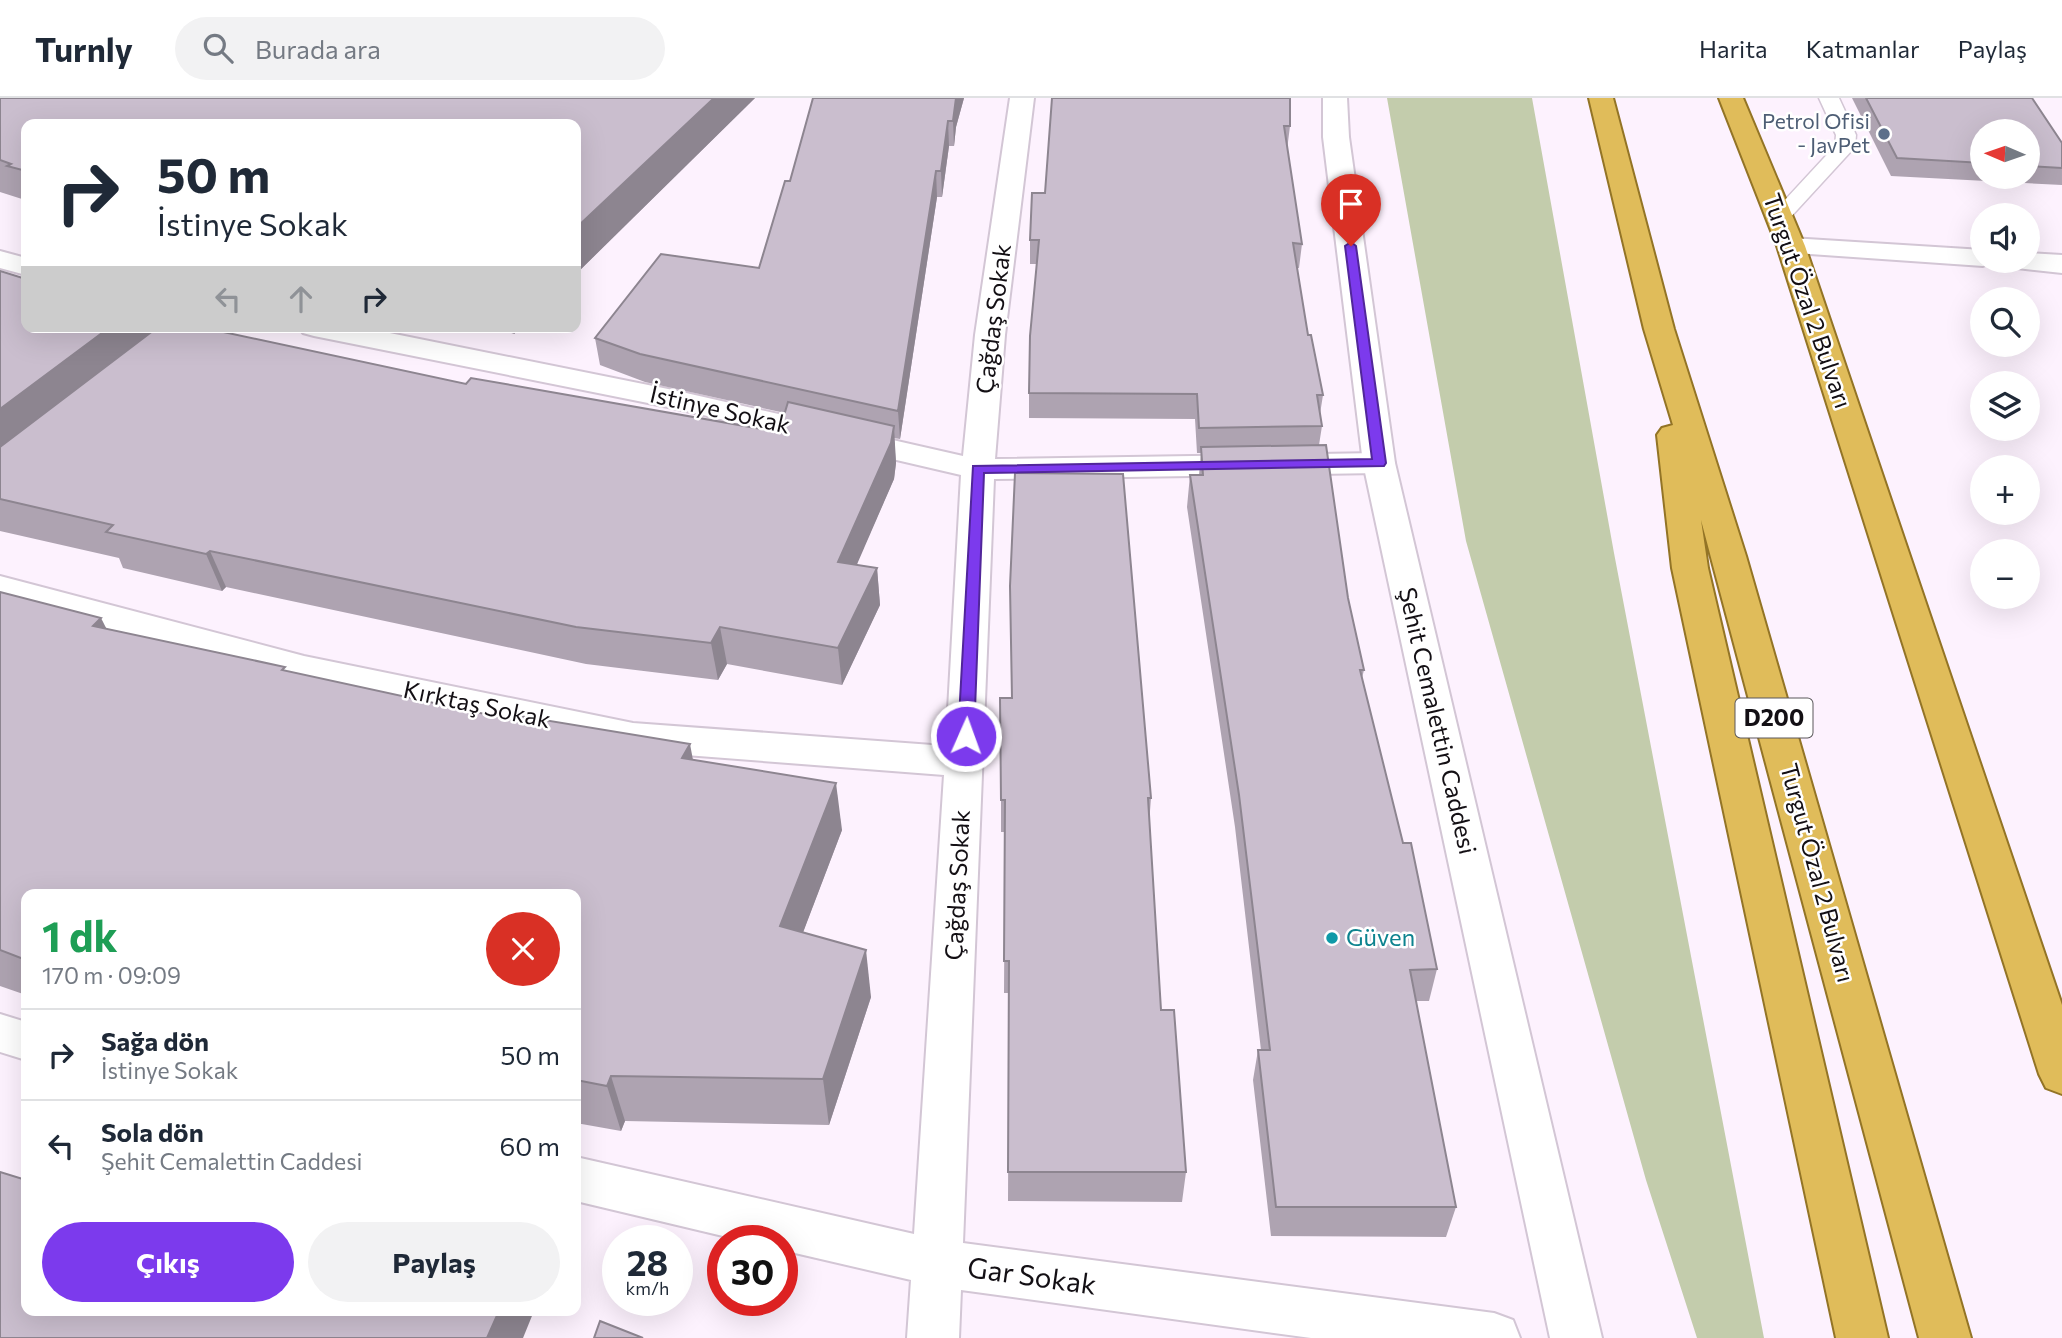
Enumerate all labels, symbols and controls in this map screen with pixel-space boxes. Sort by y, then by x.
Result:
search box [175,17,665,80]
text: Turnly [35,28,133,69]
icon: search [199,29,237,67]
text: Burada ara [255,33,381,64]
text: Harita [1699,34,1768,63]
text: Katmanlar [1806,34,1920,63]
text: Paylaş [1958,34,2027,63]
place label: Petrol Ofisi - JavPet [1762,108,1870,157]
north arrow [1970,119,2040,189]
map controls [1970,119,2040,609]
marker: Petrol Ofisi - JavPet [1876,126,1892,142]
text: 50 m [157,143,270,203]
icon: right [42,147,133,238]
pin [1321,174,1381,246]
icon: arrive [1332,185,1370,223]
street label: Turgut Özal 2 Bulvarı [1758,189,1859,412]
text: İstinye Sokak [157,203,348,243]
button: sound [1970,203,2040,273]
street label: Çağdaş Sokak [969,242,1016,395]
icon: left [209,280,247,318]
icon: ahead [282,280,320,318]
icon: right [355,280,393,318]
button: search [1970,287,2040,357]
button: layers [1970,371,2040,441]
street label: İstinye Sokak [647,378,793,439]
button: + [1970,455,2040,525]
button: − [1970,539,2040,609]
street label: Şehit Cemalettin Caddesi [1394,584,1483,857]
street label: Kırktaş Sokak [401,674,554,733]
road number: D200 [1736,698,1812,738]
position arrow [929,699,1003,773]
street label: Turgut Özal 2 Bulvarı [1775,760,1862,985]
street label: Çağdaş Sokak [938,809,975,961]
text: 1 dk [42,909,118,961]
button: close [486,912,560,986]
place label: Güven [1346,922,1415,951]
marker: Güven [1324,930,1340,946]
text: 170 m · 09:09 [42,961,181,989]
text: Sağa dön [101,1025,209,1056]
icon: right [42,1036,80,1074]
text: 50 m [500,1039,560,1070]
text: İstinye Sokak [101,1056,238,1084]
text: Sola dön [101,1116,204,1147]
icon: left [42,1127,80,1165]
text: 60 m [500,1130,560,1161]
text: Şehit Cemalettin Caddesi [101,1147,363,1175]
button: Çıkış [42,1222,294,1302]
button: Paylaş [308,1222,560,1302]
speed limit sign: 30 [707,1225,798,1316]
text: 28 [627,1240,668,1283]
street label: Gar Sokak [965,1249,1099,1301]
text: km/h [626,1277,669,1299]

